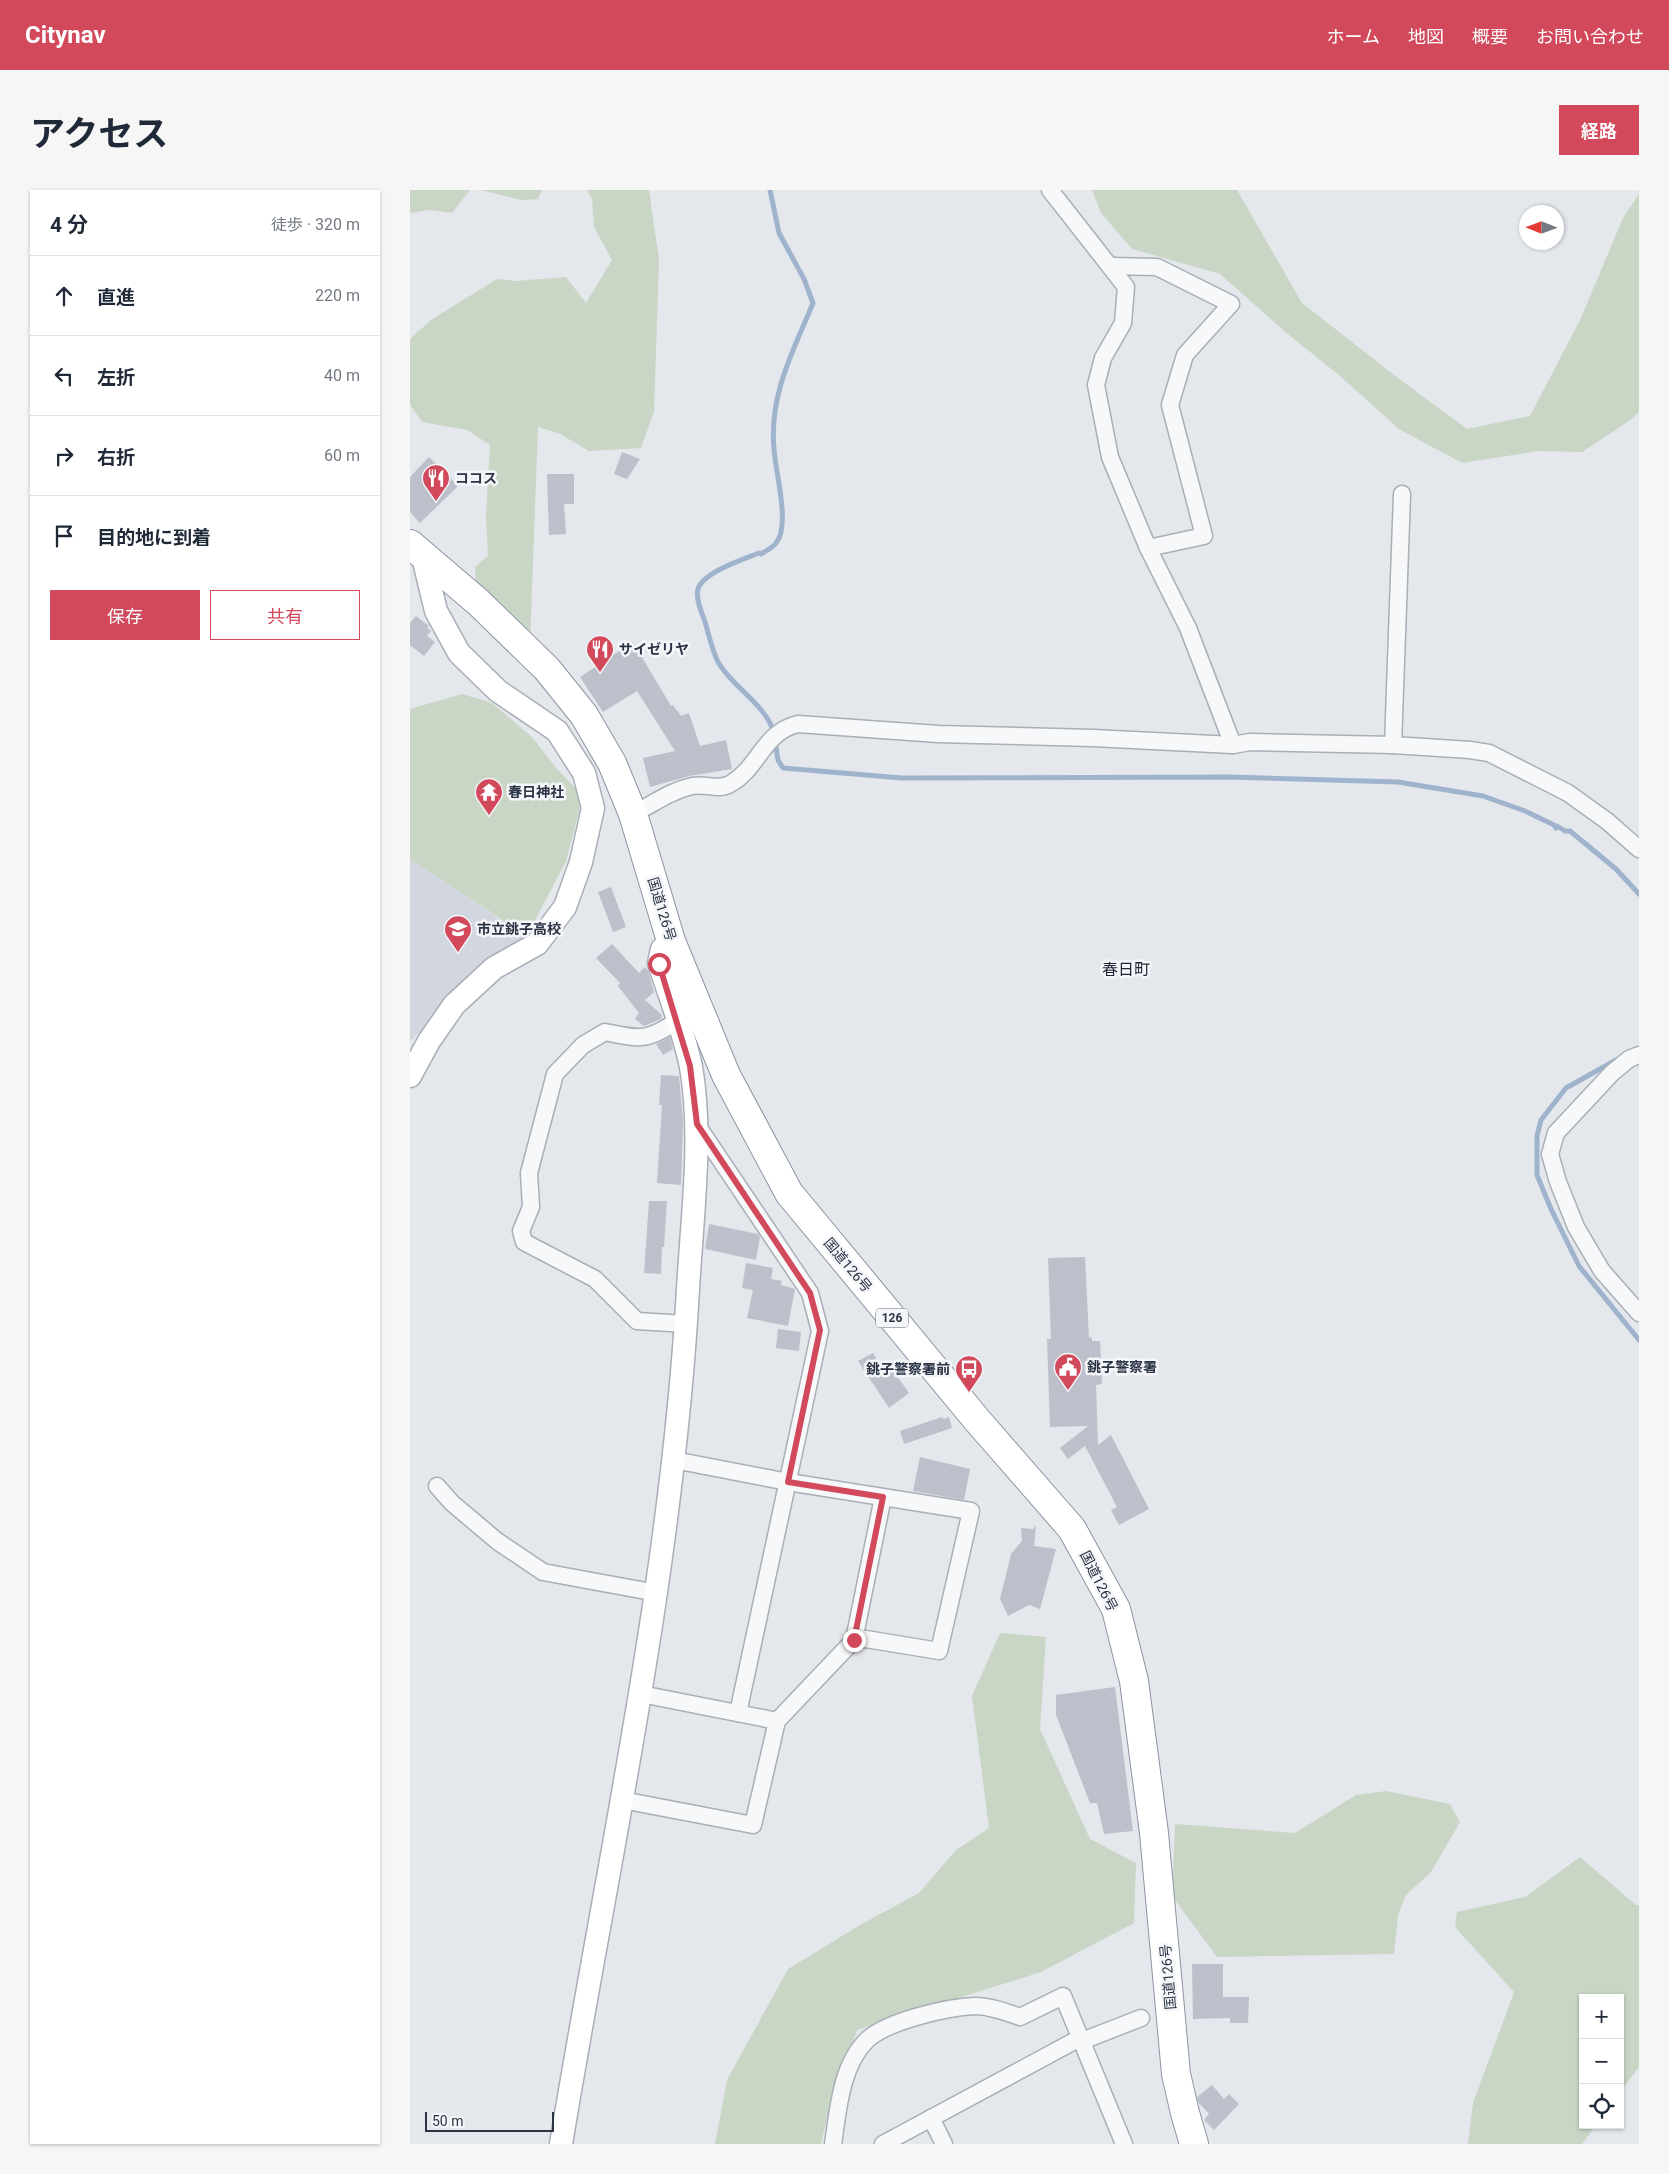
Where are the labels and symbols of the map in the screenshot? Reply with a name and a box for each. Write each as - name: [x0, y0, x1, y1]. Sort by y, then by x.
- north arrow: [1519, 205, 1564, 250]
- restaurant icon: ココス: [421, 463, 451, 502]
- place label: ココス: [455, 470, 497, 486]
- restaurant icon: サイゼリヤ: [585, 634, 615, 673]
- place label: サイゼリヤ: [619, 641, 689, 657]
- temple icon: 春日神社: [474, 777, 504, 816]
- place label: 春日神社: [508, 784, 564, 800]
- street label: 国道126号: [645, 875, 679, 943]
- school or university icon: 市立銚子高校: [443, 914, 473, 953]
- place label: 市立銚子高校: [477, 921, 561, 937]
- route start: [648, 953, 671, 976]
- district label: 春日町: [1102, 960, 1150, 979]
- street label: 国道126号: [821, 1235, 875, 1295]
- road number: 126: [876, 1308, 908, 1328]
- public building icon: 銚子警察署: [1053, 1352, 1083, 1391]
- bus stop icon: 銚子警察署前: [954, 1354, 984, 1393]
- place label: 銚子警察署: [1087, 1359, 1157, 1375]
- place label: 銚子警察署前: [866, 1361, 950, 1377]
- street label: 国道126号: [1077, 1548, 1121, 1614]
- route end: [843, 1629, 866, 1652]
- street label: 国道126号: [1157, 1944, 1179, 2010]
- scale bar: [425, 2109, 554, 2132]

